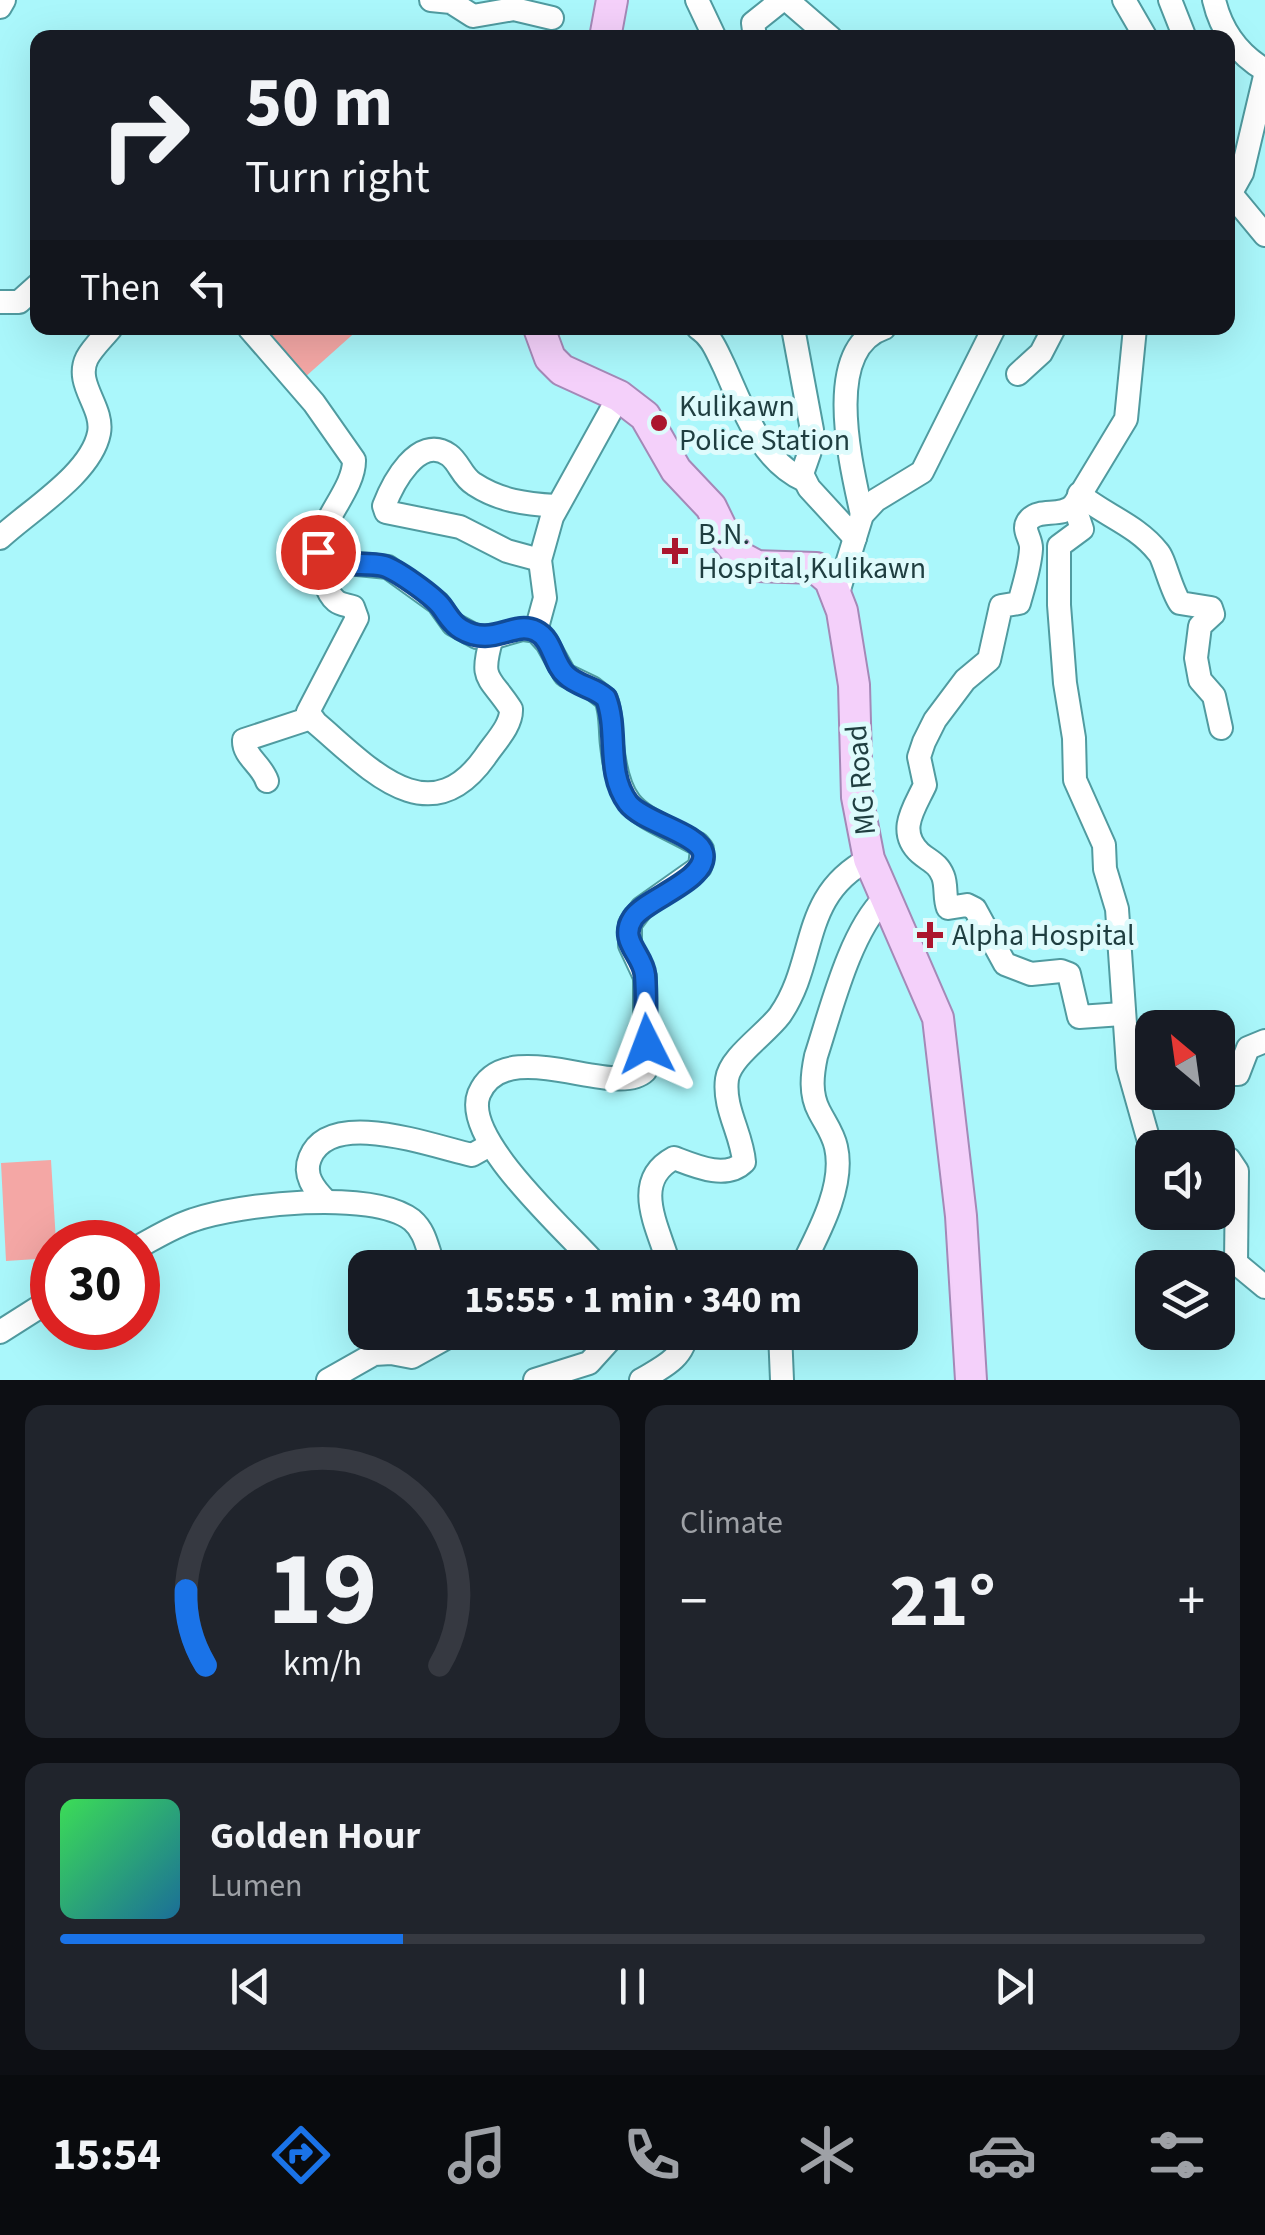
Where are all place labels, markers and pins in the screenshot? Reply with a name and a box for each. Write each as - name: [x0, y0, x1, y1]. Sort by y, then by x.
- place label: Kulikawn Police Station: [679, 385, 850, 462]
- marker: Kulikawn Police Station: [648, 412, 670, 434]
- pin: [276, 510, 361, 595]
- place label: B.N. Hospital,Kulikawn: [698, 513, 926, 590]
- marker: B.N. Hospital,Kulikawn: [662, 538, 688, 564]
- place label: Alpha Hospital: [952, 914, 1135, 957]
- marker: Alpha Hospital: [917, 922, 943, 948]

